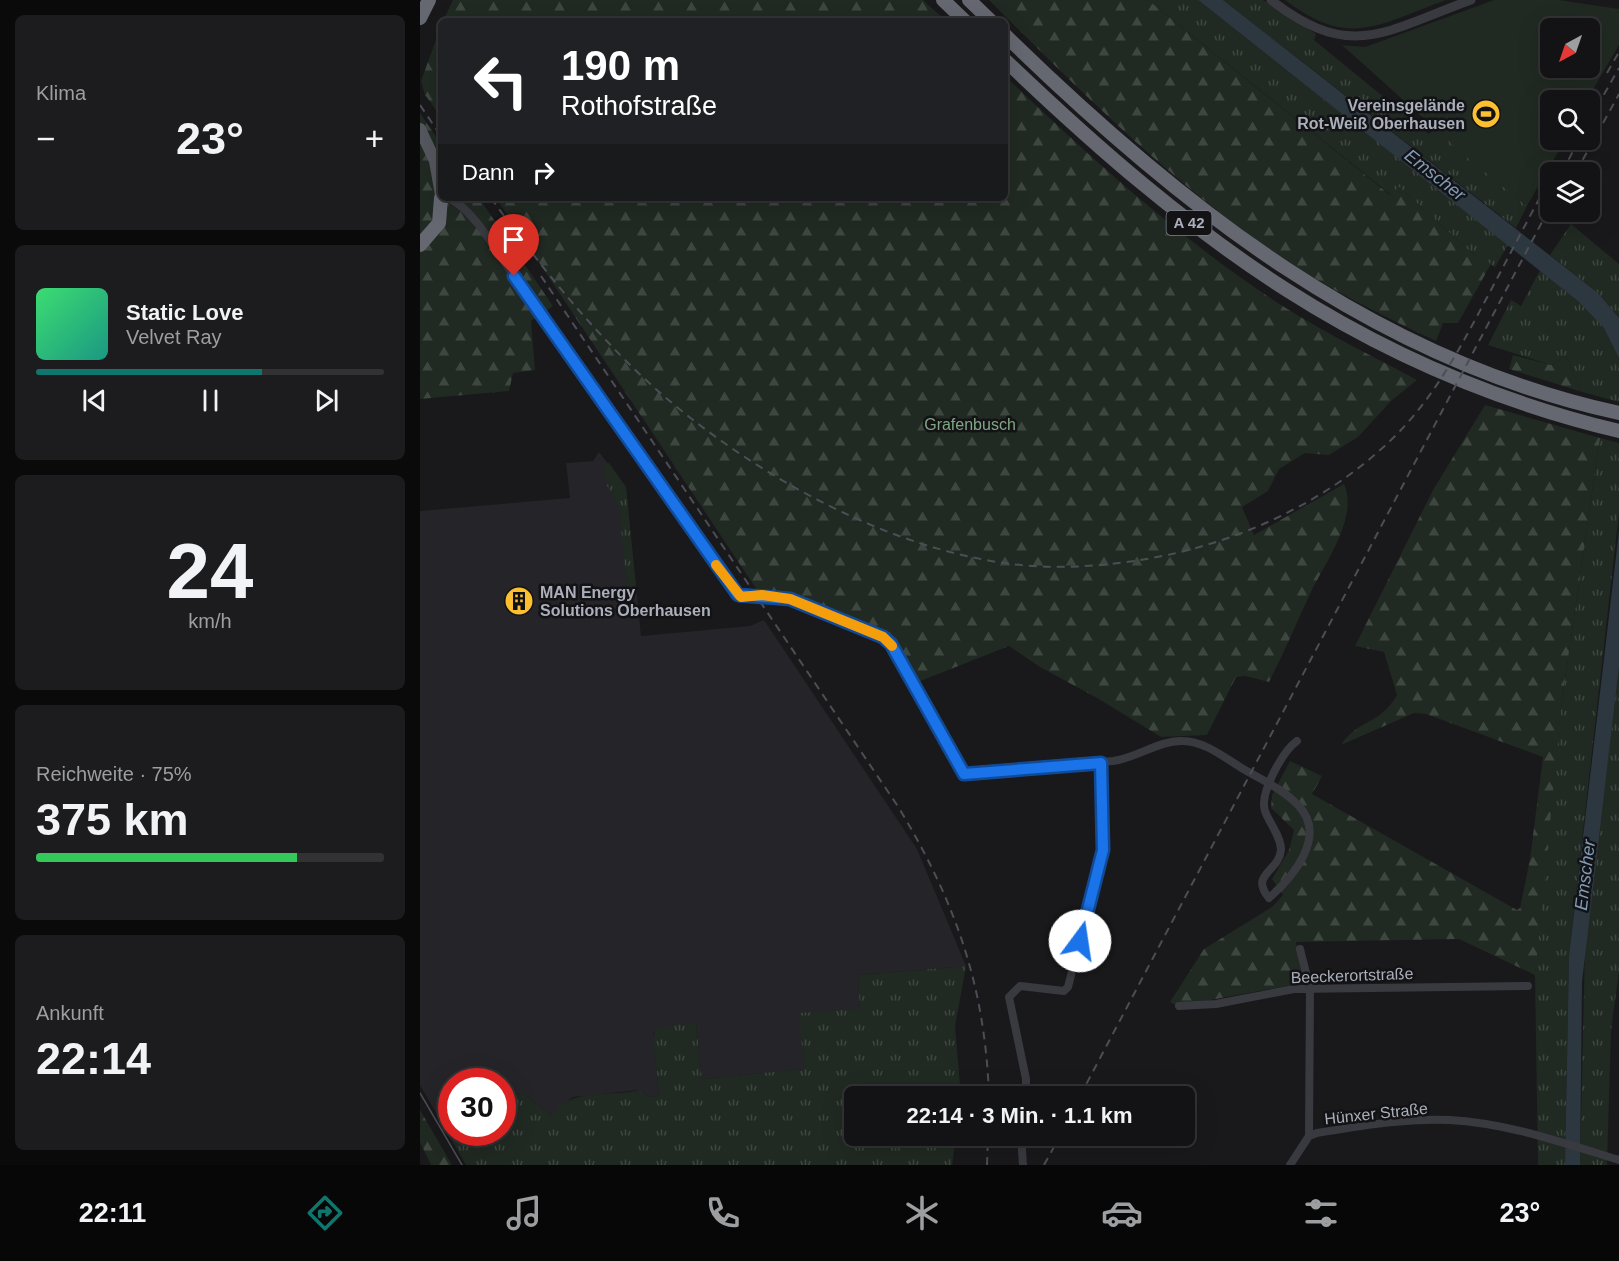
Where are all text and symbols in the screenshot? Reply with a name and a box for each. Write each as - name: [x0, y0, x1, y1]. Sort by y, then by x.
- north arrow: [1540, 18, 1600, 78]
- map controls: [1540, 18, 1600, 222]
- icon: left: [462, 42, 540, 120]
- text: 190 m: [561, 42, 680, 89]
- text: Klima: [36, 82, 86, 104]
- button: search: [1540, 90, 1600, 150]
- text: Rothofstraße: [561, 91, 717, 121]
- place label: Vereinsgelände Rot-Weiß Oberhausen: [1297, 97, 1465, 132]
- sports icon: Vereinsgelände Rot-Weiß Oberhausen: [1470, 98, 1502, 130]
- text: 23°: [176, 113, 244, 164]
- text: −: [36, 120, 55, 157]
- text: +: [365, 120, 384, 157]
- water label: Emscher: [1401, 145, 1470, 205]
- icon: right: [527, 156, 560, 189]
- text: Dann: [462, 160, 515, 185]
- button: layers: [1540, 162, 1600, 222]
- road number: A 42: [1166, 211, 1212, 235]
- pin: [488, 214, 539, 276]
- icon: arrive: [497, 223, 530, 256]
- text: Static Love: [126, 300, 243, 325]
- text: Velvet Ray: [126, 326, 222, 348]
- icon: previous: [78, 384, 111, 417]
- icon: pause: [194, 384, 227, 417]
- icon: next: [310, 384, 343, 417]
- park label: Grafenbusch: [924, 416, 1016, 433]
- text: 24: [167, 527, 253, 615]
- place label: MAN Energy Solutions Oberhausen: [540, 584, 711, 619]
- building icon: MAN Energy Solutions Oberhausen: [503, 585, 535, 617]
- text: km/h: [188, 610, 232, 632]
- text: Reichweite · 75%: [36, 763, 192, 785]
- text: 375 km: [36, 794, 189, 845]
- water label: Emscher: [1571, 838, 1599, 911]
- position arrow: [1048, 909, 1112, 973]
- street label: Beeckerortstraße: [1290, 965, 1414, 986]
- text: Ankunft: [36, 1002, 104, 1024]
- text: 22:14: [36, 1033, 151, 1084]
- speed limit sign: 30: [438, 1068, 516, 1146]
- street label: Hünxer Straße: [1323, 1100, 1429, 1127]
- text: 22:14 · 3 Min. · 1.1 km: [906, 1103, 1133, 1128]
- icon: directions: [304, 1192, 346, 1234]
- icon: music: [503, 1192, 545, 1234]
- icon: phone: [702, 1192, 744, 1234]
- icon: climate: [901, 1192, 943, 1234]
- icon: car: [1101, 1192, 1143, 1234]
- icon: filters: [1300, 1192, 1342, 1234]
- text: 22:11: [79, 1198, 146, 1228]
- text: 23°: [1499, 1198, 1540, 1228]

